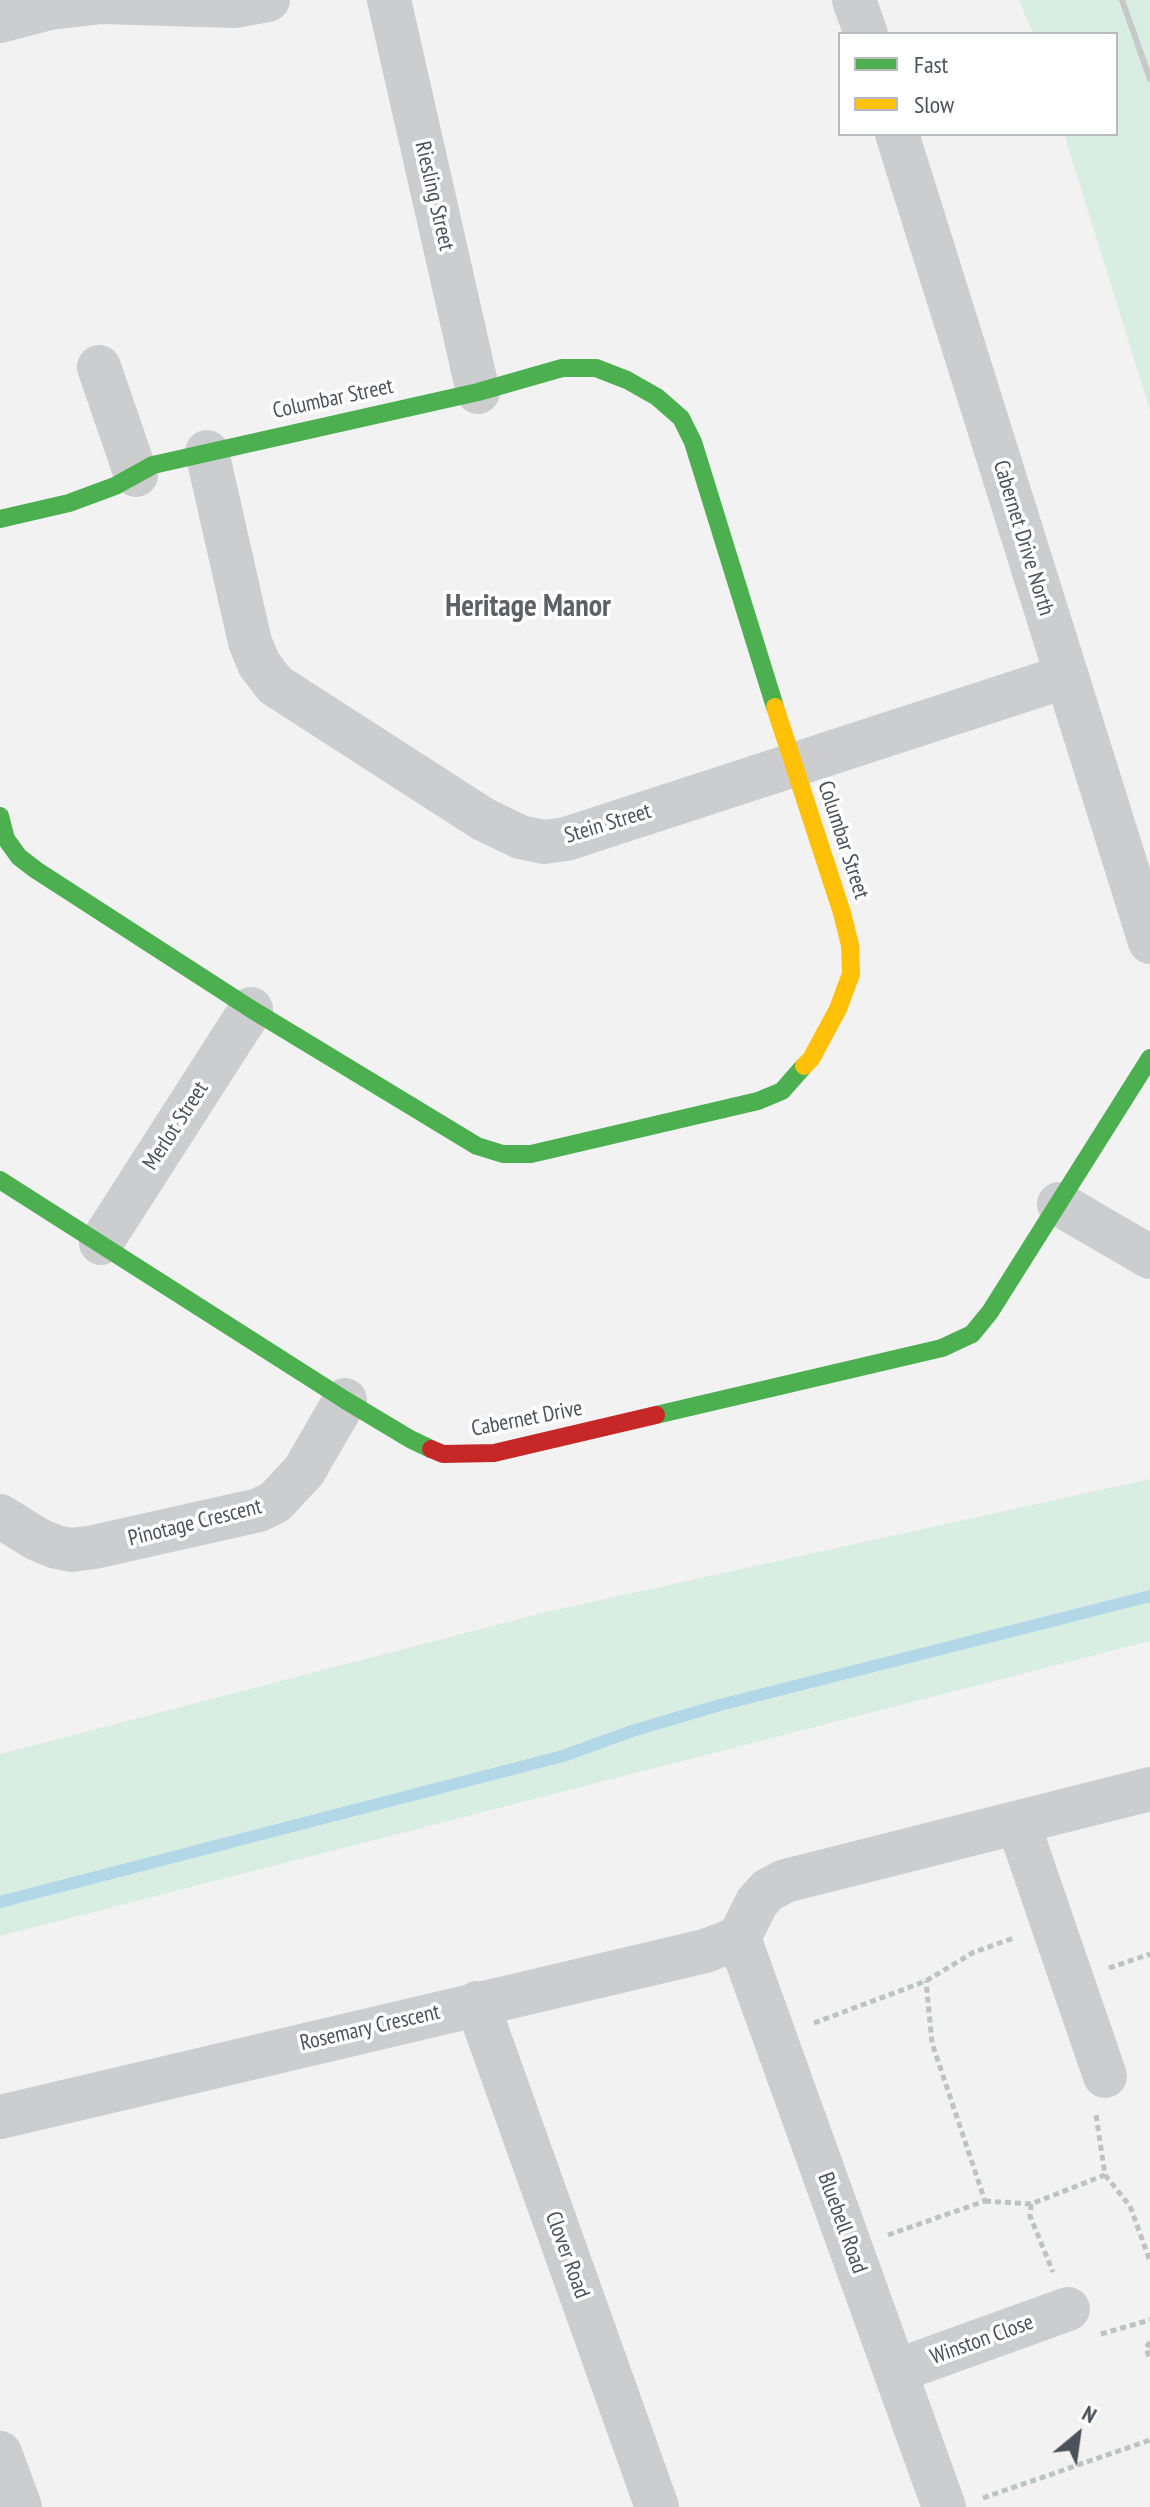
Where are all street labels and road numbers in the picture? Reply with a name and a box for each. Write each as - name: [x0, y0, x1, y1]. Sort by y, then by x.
- street label: Riesling Street: [409, 139, 459, 253]
- street label: Columbar Street: [270, 373, 396, 425]
- street label: Cabernet Drive North: [987, 457, 1059, 619]
- street label: Columbar Street: [812, 778, 874, 902]
- street label: Stein Street: [562, 798, 654, 850]
- street label: Merlot Street: [138, 1077, 214, 1175]
- street label: Cabernet Drive: [469, 1395, 585, 1443]
- street label: Pinotage Crescent: [126, 1494, 264, 1552]
- street label: Rosemary Crescent: [298, 1999, 442, 2057]
- street label: Bluebell Road: [812, 2169, 872, 2277]
- street label: Clover Road: [539, 2208, 595, 2302]
- street label: Winston Close: [927, 2309, 1037, 2371]

